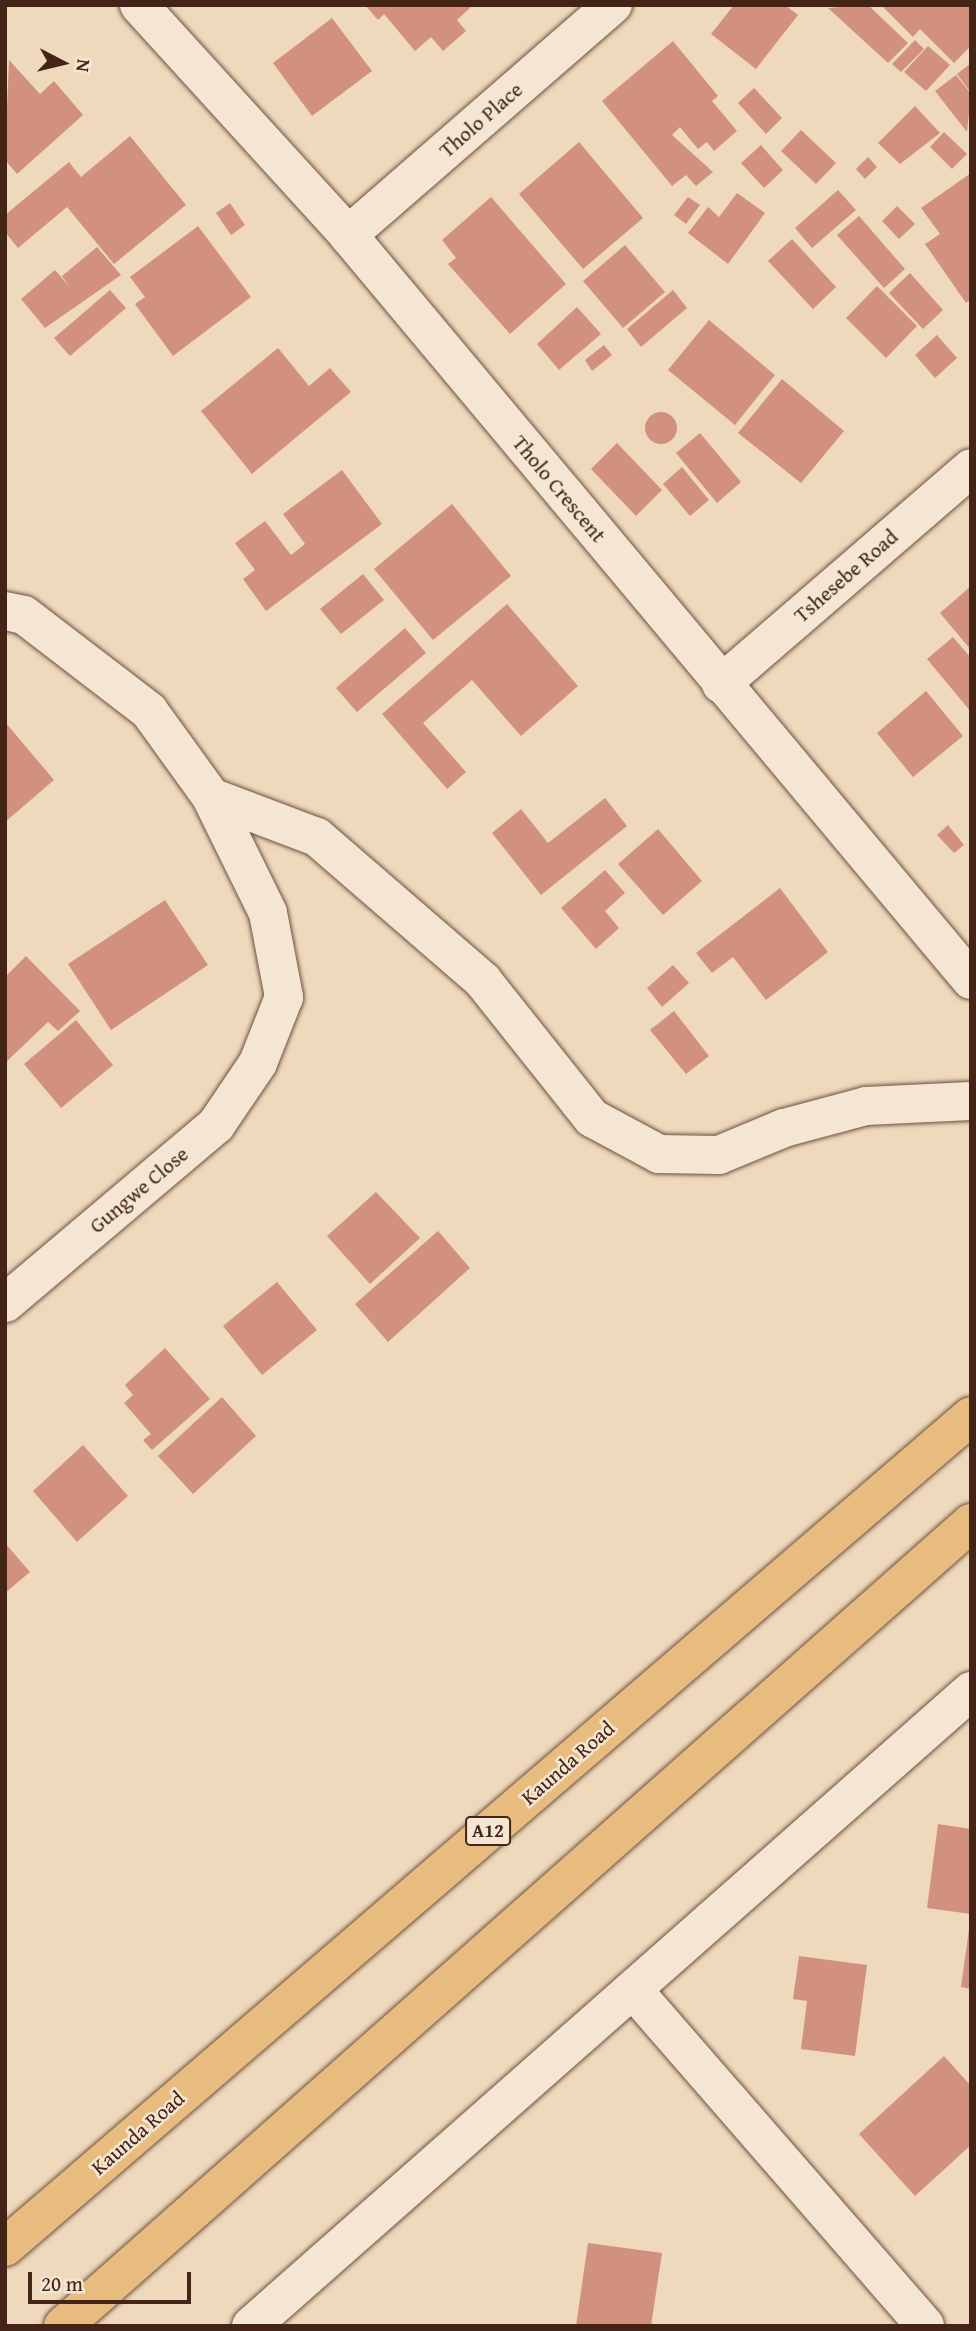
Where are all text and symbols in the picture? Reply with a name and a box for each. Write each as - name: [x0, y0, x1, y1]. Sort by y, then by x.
- north arrow: [28, 28, 98, 98]
- text: N: [69, 58, 99, 74]
- street label: Tholo Place: [434, 77, 528, 163]
- street label: Tholo Crescent: [507, 430, 611, 548]
- street label: Tshesebe Road: [789, 524, 903, 628]
- street label: Gungwe Close: [84, 1141, 194, 1239]
- street label: Kaunda Road: [516, 1716, 620, 1810]
- road number: A12: [463, 1815, 512, 1846]
- street label: Kaunda Road: [86, 2086, 190, 2180]
- scale bar: [32, 2258, 194, 2302]
- text: 20 m: [41, 2268, 83, 2299]

